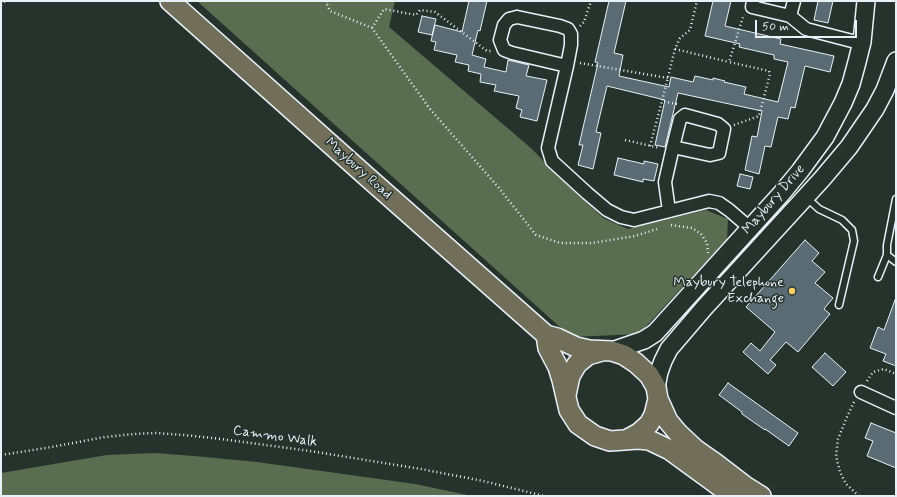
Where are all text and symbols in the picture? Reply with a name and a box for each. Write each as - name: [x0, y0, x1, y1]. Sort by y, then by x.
- scale bar: [757, 12, 859, 38]
- text: 50 m: [762, 19, 789, 35]
- street label: Maybury Road: [321, 135, 395, 203]
- street label: Maybury Drive: [739, 162, 809, 238]
- place label: Maybury Telephone Exchange: [673, 275, 784, 308]
- marker: Maybury Telephone Exchange: [787, 286, 797, 296]
- street label: Cammo Walk: [232, 423, 318, 451]

